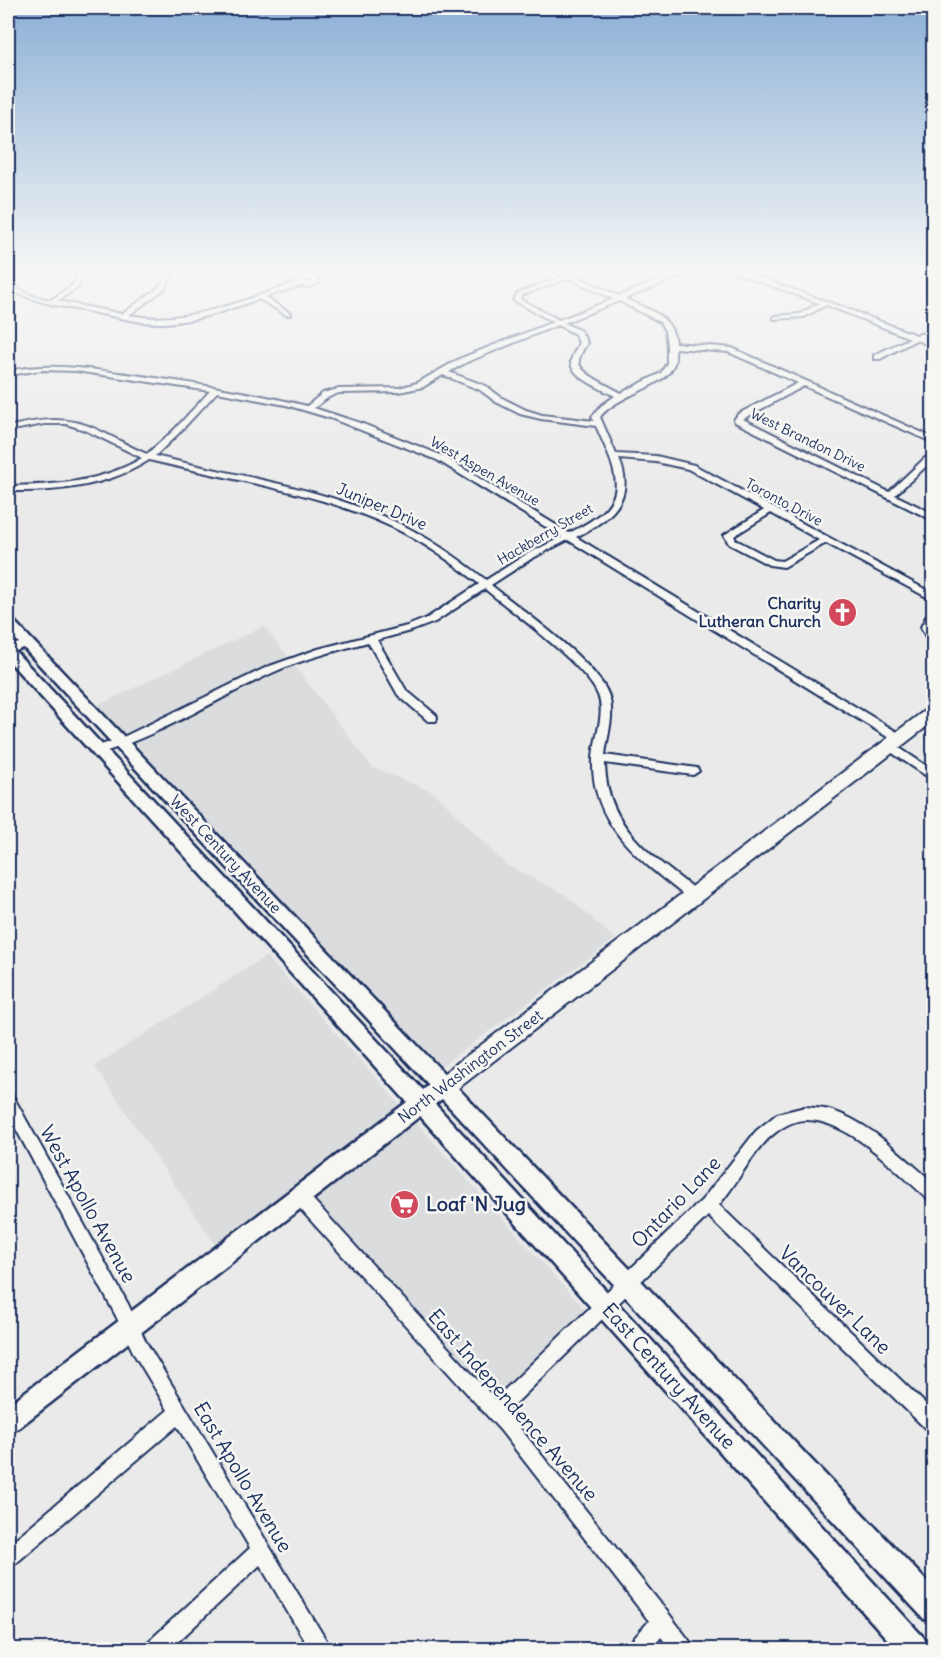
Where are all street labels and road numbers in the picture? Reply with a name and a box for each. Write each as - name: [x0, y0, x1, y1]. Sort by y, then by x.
- street label: West Brandon Drive: [748, 404, 868, 476]
- street label: West Aspen Avenue: [427, 432, 543, 510]
- street label: Toronto Drive: [742, 474, 826, 530]
- street label: Juniper Drive: [334, 478, 430, 534]
- street label: Hackberry Street: [494, 499, 596, 569]
- street label: West Century Avenue: [166, 791, 286, 917]
- street label: North Washington Street: [394, 1005, 547, 1127]
- street label: West Apollo Avenue: [35, 1121, 142, 1287]
- street label: Ontario Lane: [626, 1150, 726, 1253]
- street label: Vancouver Lane: [774, 1240, 896, 1359]
- street label: East Century Avenue: [597, 1297, 742, 1454]
- street label: East Independence Avenue: [423, 1304, 604, 1506]
- street label: East Apollo Avenue: [189, 1397, 298, 1556]

